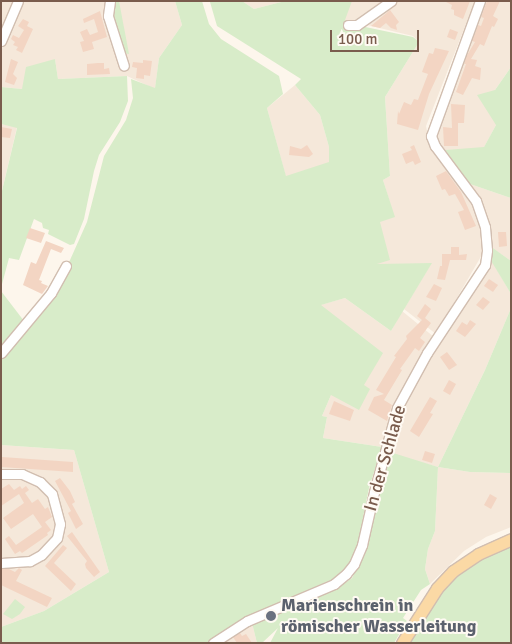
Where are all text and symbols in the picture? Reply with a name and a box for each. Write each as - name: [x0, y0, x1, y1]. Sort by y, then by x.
- scale bar: [332, 20, 421, 52]
- text: 100 m: [338, 30, 378, 48]
- street label: In der Schlade: [360, 402, 410, 514]
- place label: Marienschrein in römischer Wasserleitung: [281, 595, 476, 638]
- marker: Marienschrein in römischer Wasserleitung: [265, 610, 277, 622]

